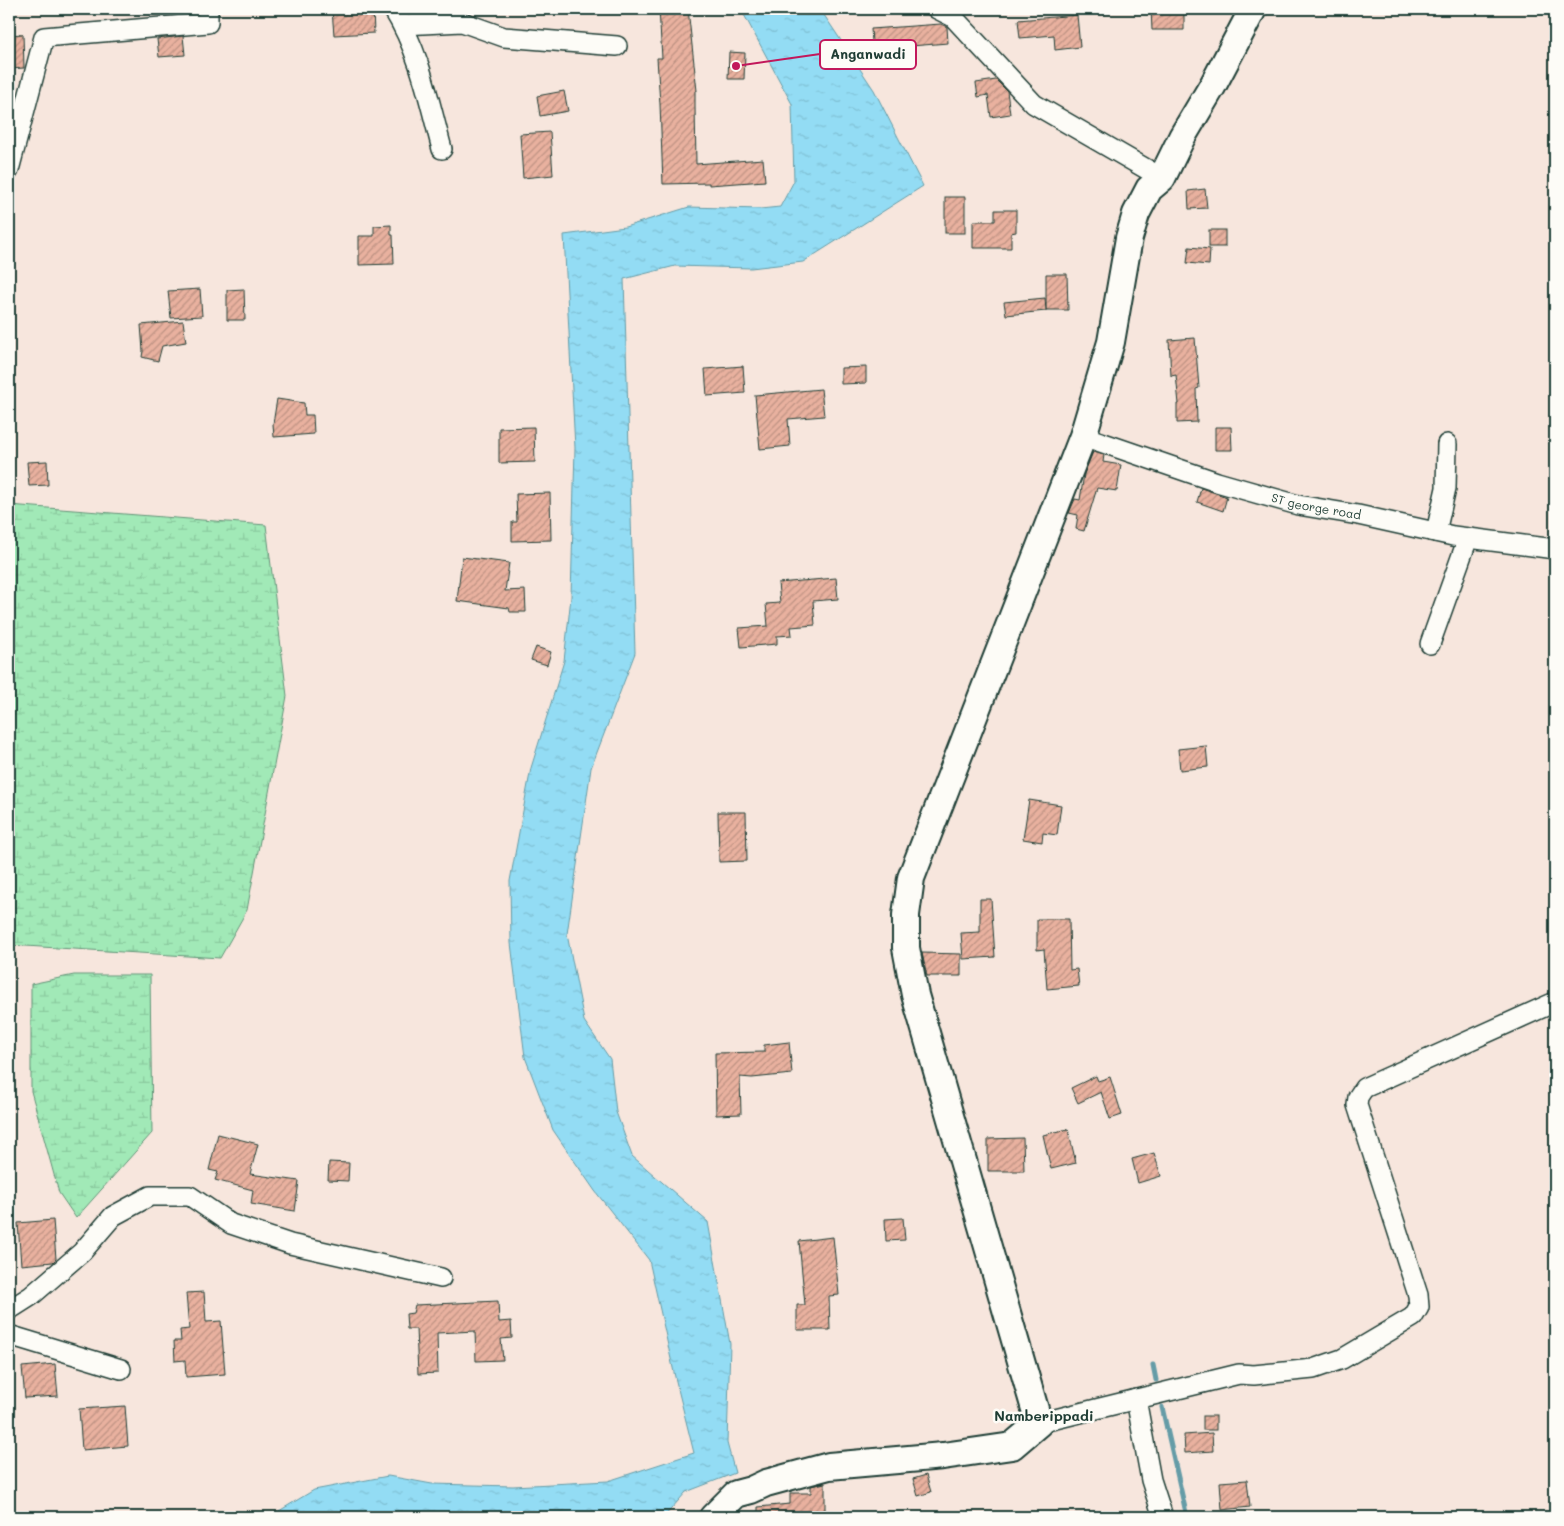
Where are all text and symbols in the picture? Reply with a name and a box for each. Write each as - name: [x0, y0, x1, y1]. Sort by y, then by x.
- callout: Anganwadi: [820, 40, 916, 69]
- text: Anganwadi: [830, 44, 906, 63]
- street label: ST george road: [1270, 489, 1363, 522]
- district label: Namberippadi: [994, 1406, 1094, 1425]

